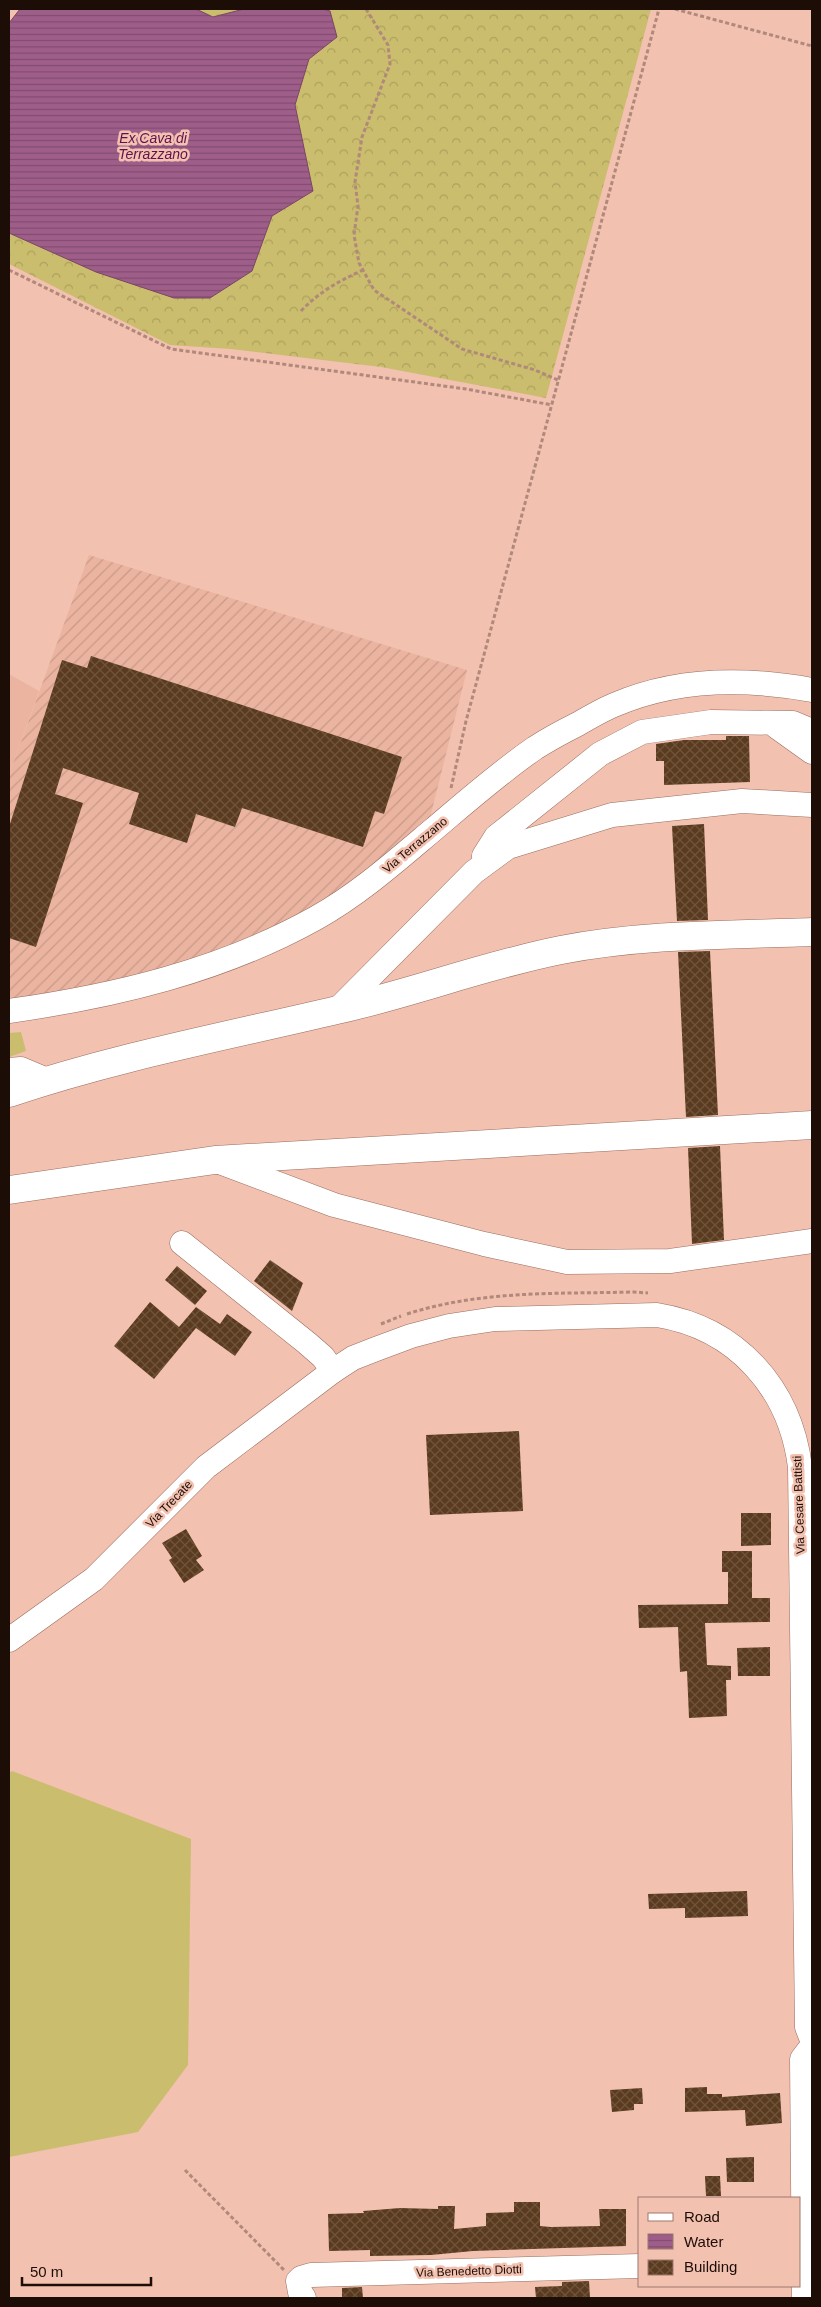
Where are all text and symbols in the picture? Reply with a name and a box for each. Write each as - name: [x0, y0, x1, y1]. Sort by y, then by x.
- water label: Ex Cava di Terrazzano: [118, 130, 188, 162]
- street label: Via Terrazzano: [380, 814, 450, 876]
- street label: Via Cesare Battisti: [790, 1456, 808, 1554]
- street label: Via Trecate: [143, 1477, 195, 1531]
- legend: [638, 2197, 801, 2287]
- text: Road: [684, 2208, 720, 2225]
- text: Water: [684, 2233, 723, 2250]
- scale bar: [22, 2254, 151, 2286]
- text: Building: [684, 2258, 737, 2275]
- street label: Via Benedetto Diotti: [416, 2262, 522, 2280]
- text: 50 m: [30, 2263, 63, 2280]

